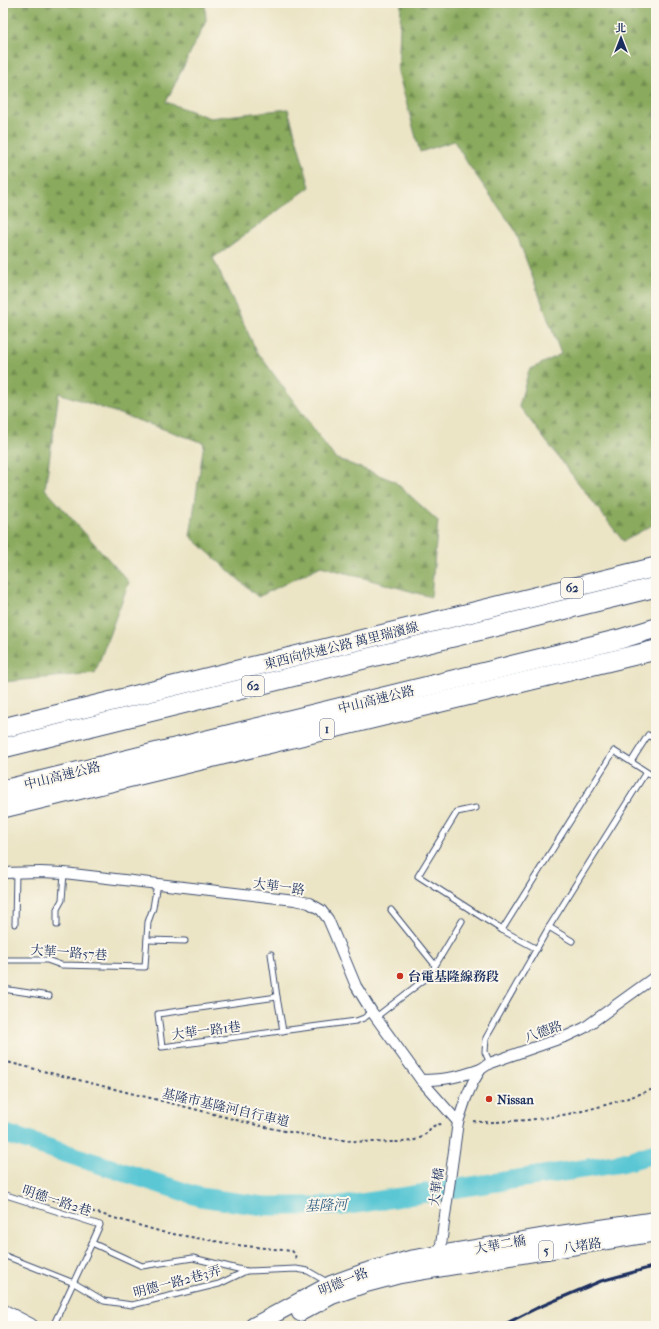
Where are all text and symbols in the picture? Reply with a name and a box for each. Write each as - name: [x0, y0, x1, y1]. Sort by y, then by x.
- north arrow: [601, 18, 641, 58]
- text: 北: [616, 22, 627, 35]
- road number: 62: [561, 578, 583, 598]
- street label: 東西向快速公路 萬里瑞濱線: [262, 619, 420, 672]
- road number: 62: [242, 676, 264, 696]
- street label: 中山高速公路: [336, 683, 416, 716]
- road number: 1: [320, 719, 334, 739]
- street label: 中山高速公路: [22, 759, 102, 792]
- street label: 大華一路: [252, 875, 306, 898]
- street label: 大華一路57巷: [30, 942, 108, 963]
- place label: 台電基隆線務段: [408, 969, 499, 984]
- marker: 台電基隆線務段: [395, 971, 405, 981]
- street label: 八德路: [522, 1018, 564, 1045]
- street label: 大華一路1巷: [171, 1019, 242, 1042]
- street label: 基隆市基隆河自行車道: [161, 1086, 291, 1129]
- place label: Nissan: [497, 1092, 534, 1107]
- marker: Nissan: [484, 1094, 494, 1104]
- street label: 大華橋: [426, 1167, 447, 1207]
- street label: 明德一路2巷: [20, 1182, 93, 1219]
- water label: 基隆河: [305, 1196, 350, 1215]
- street label: 大華二橋: [473, 1233, 527, 1256]
- street label: 八堵路: [562, 1235, 603, 1256]
- road number: 5: [539, 1241, 553, 1261]
- street label: 明德一路2巷3弄: [132, 1263, 223, 1300]
- street label: 明德一路: [316, 1265, 370, 1298]

